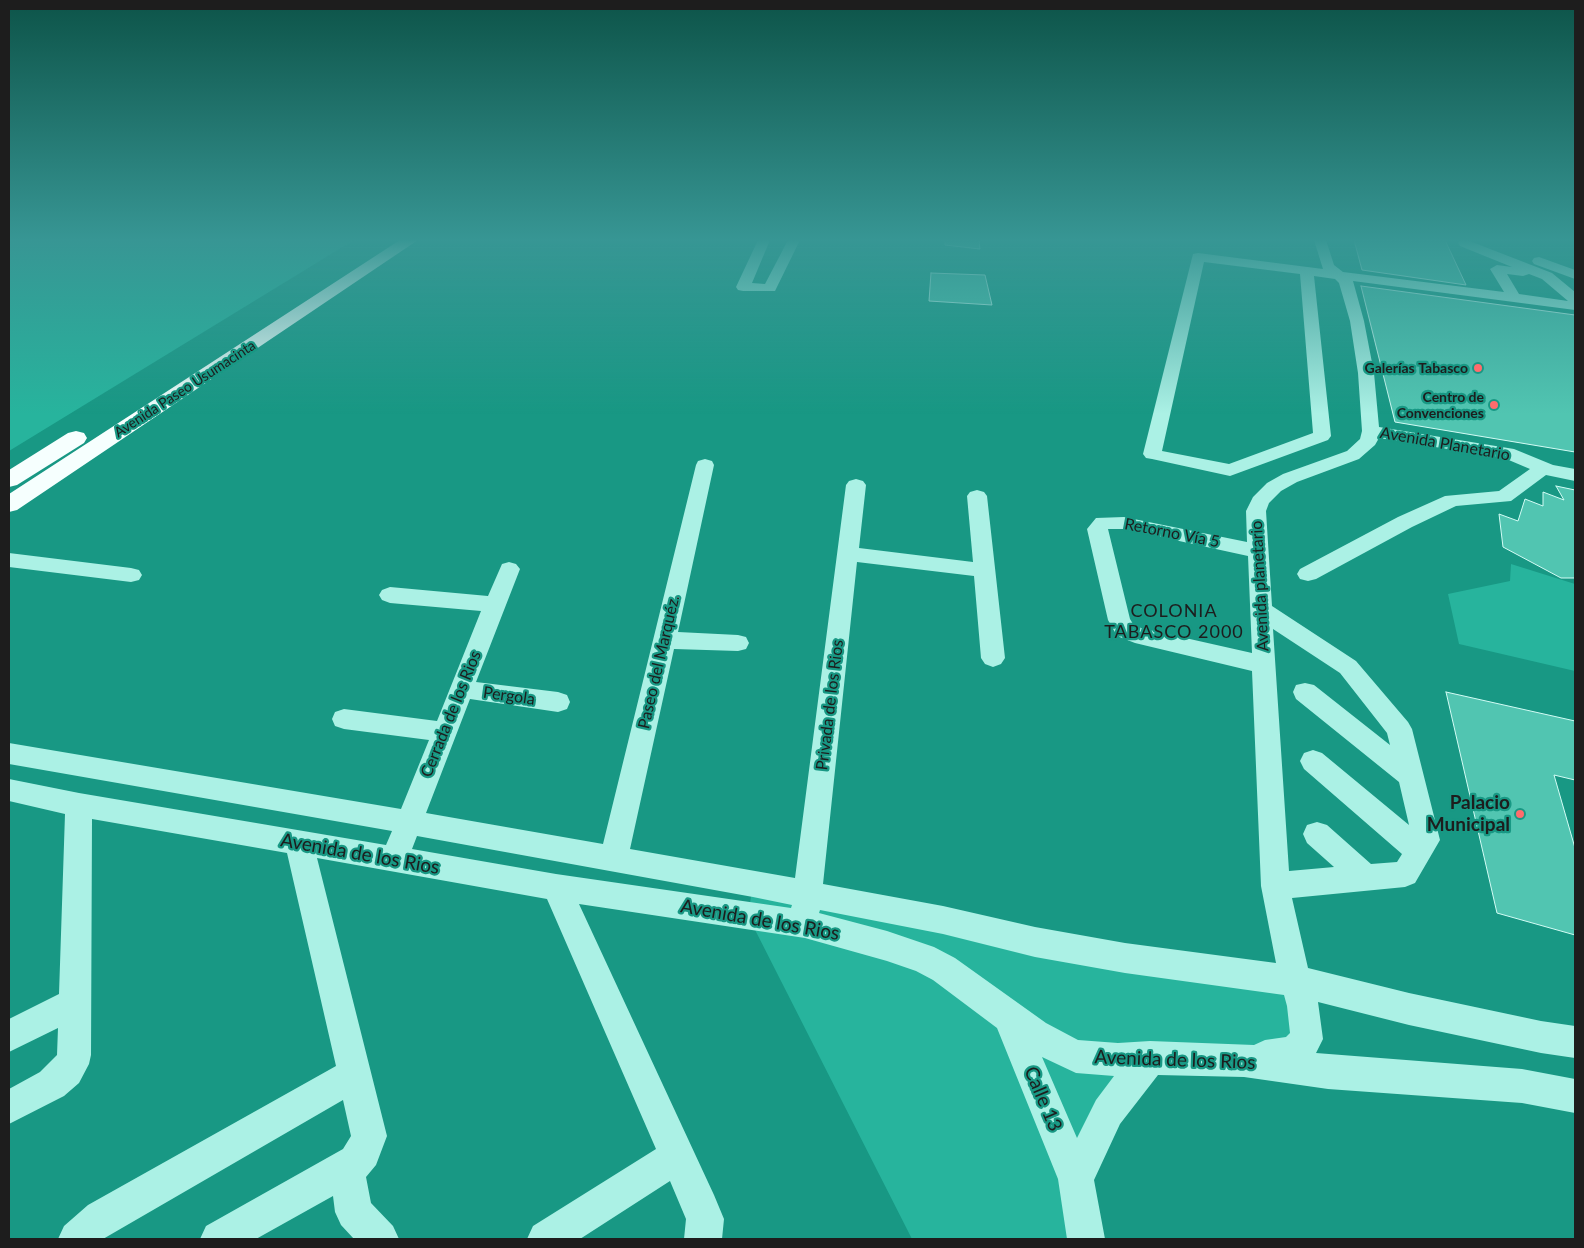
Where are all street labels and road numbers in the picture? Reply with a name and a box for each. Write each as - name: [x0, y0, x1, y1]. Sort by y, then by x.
- street label: Avenida Paseo Usumacinta: [111, 337, 259, 441]
- street label: Avenida Planetario: [1379, 423, 1511, 465]
- street label: Retorno Vía 5: [1123, 514, 1221, 552]
- street label: Avenida planetario: [1247, 520, 1273, 652]
- street label: Paseo del Marquéz.: [634, 593, 684, 731]
- street label: Privada de los Rios: [812, 639, 848, 771]
- street label: Cerrada de los Rios: [417, 648, 485, 780]
- street label: Pergola: [482, 683, 536, 709]
- street label: Avenida de los Rios: [279, 829, 441, 879]
- street label: Avenida de los Rios: [679, 895, 841, 945]
- street label: Avenida de los Rios: [1094, 1046, 1256, 1074]
- street label: Calle 13: [1019, 1063, 1067, 1135]

